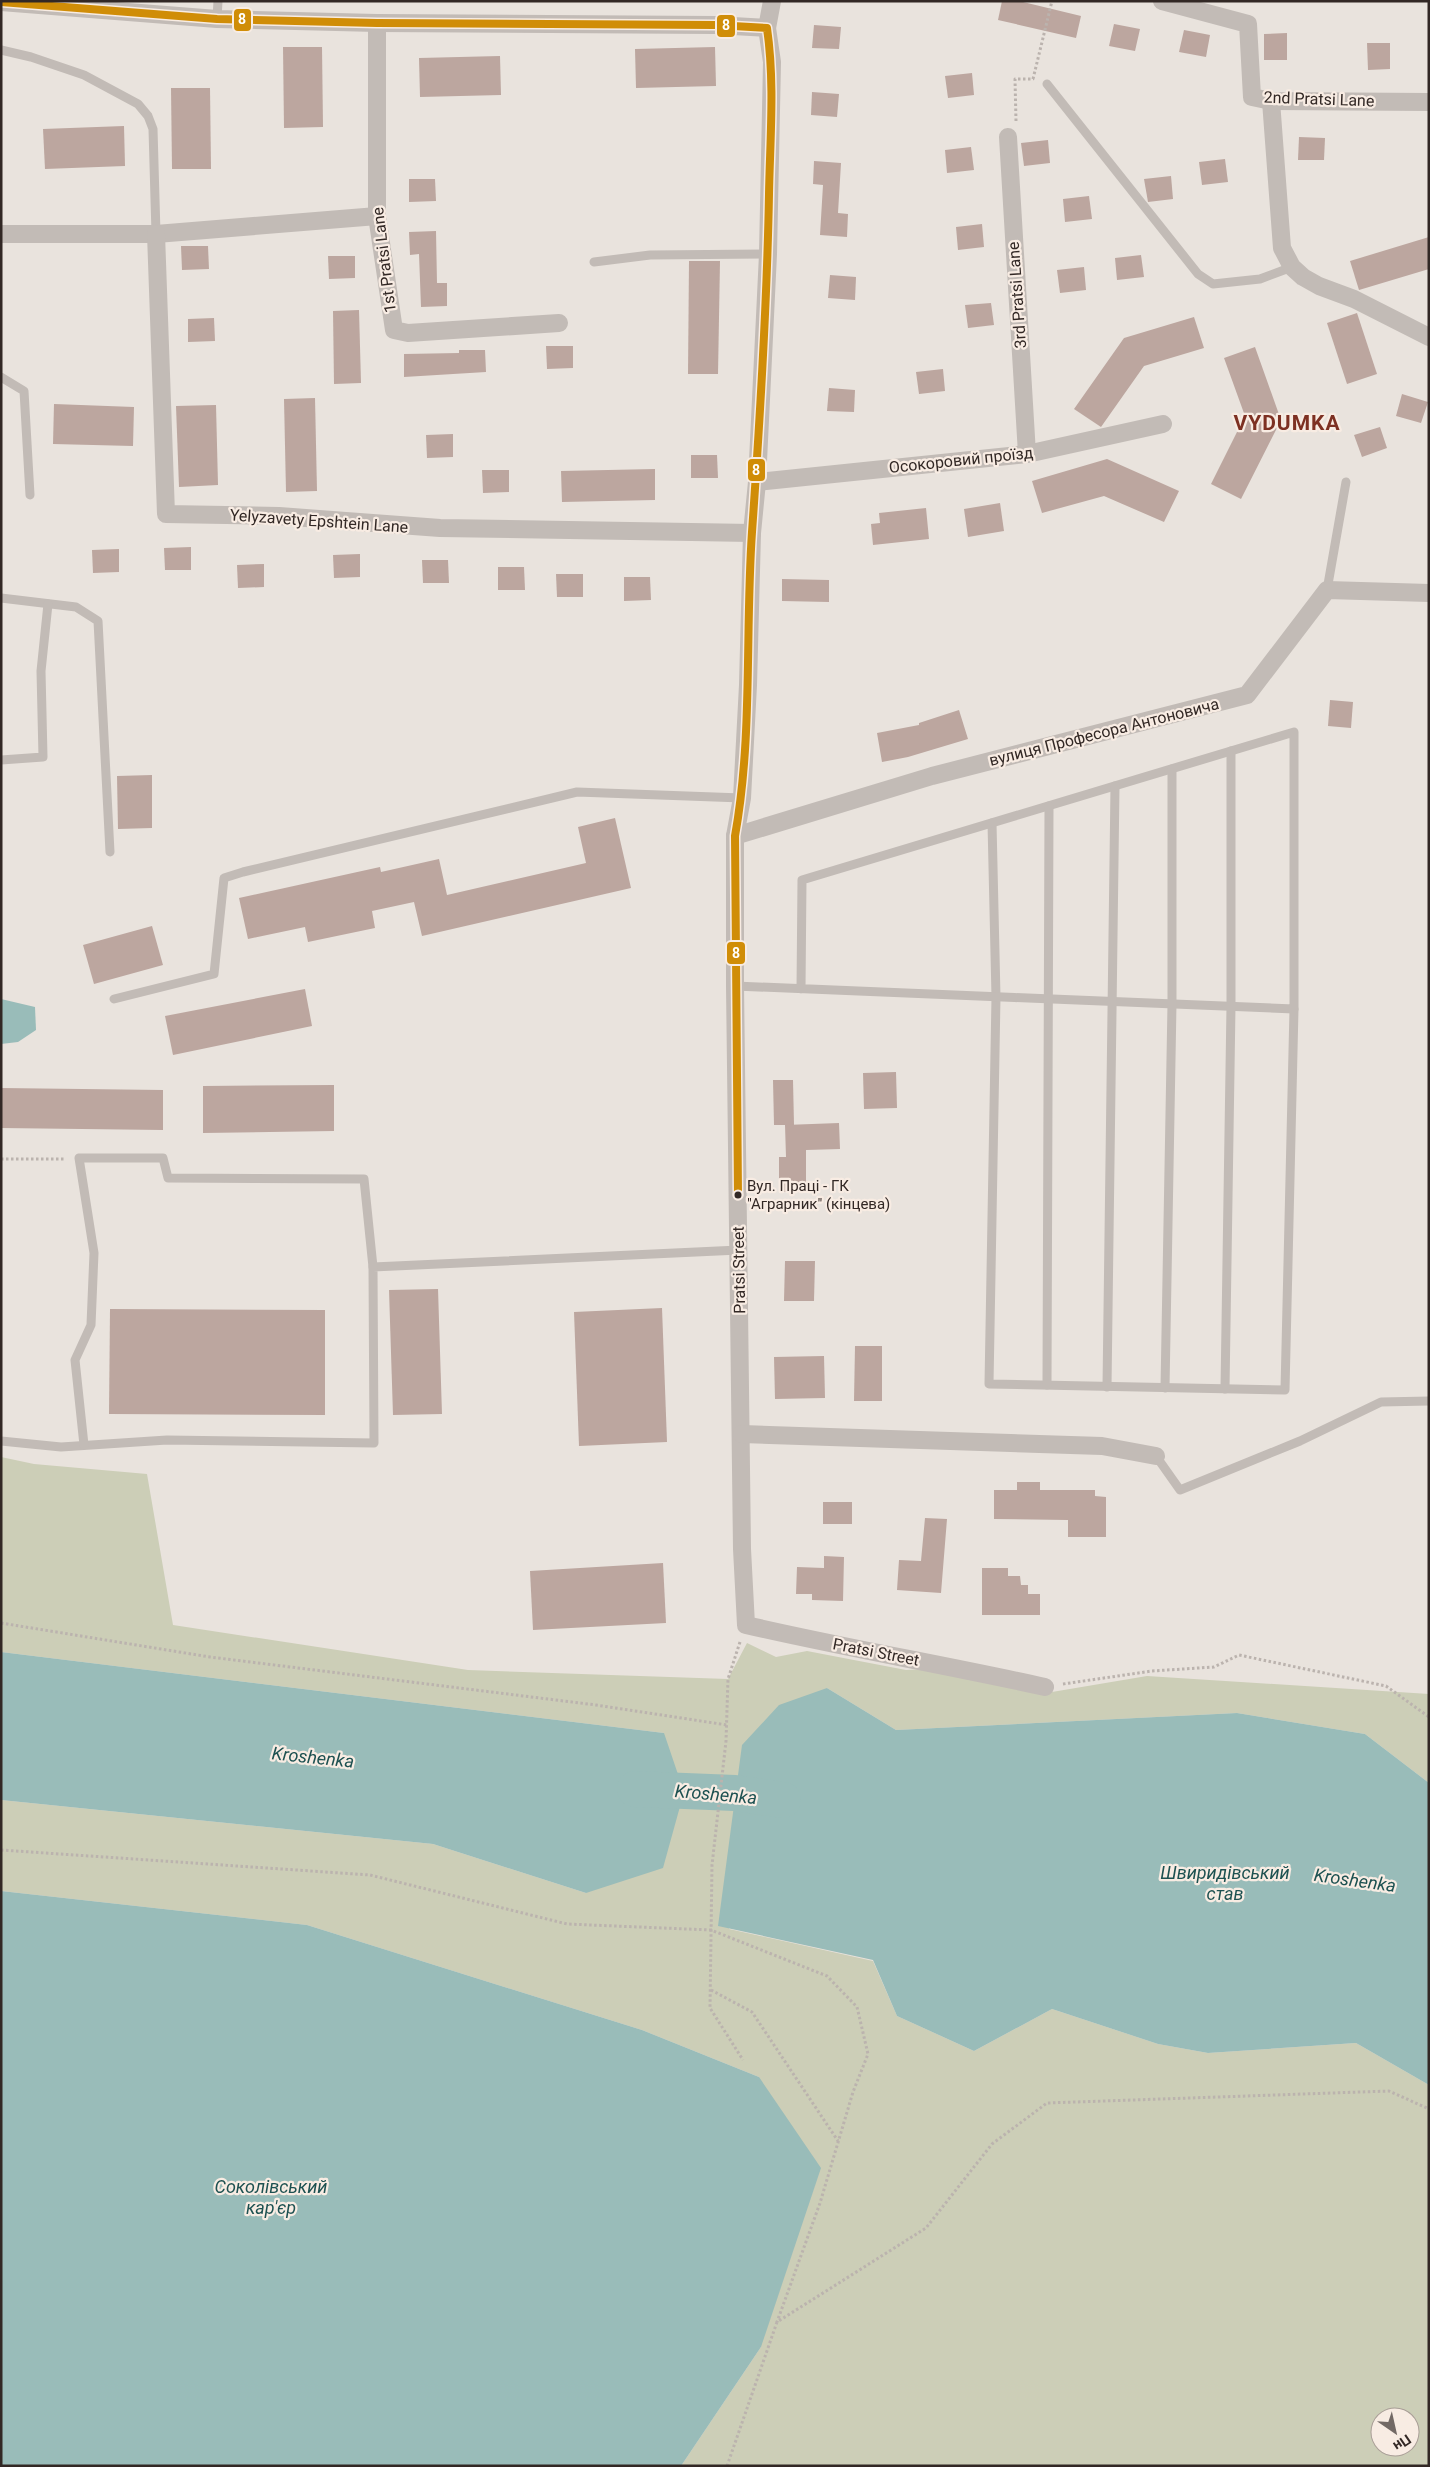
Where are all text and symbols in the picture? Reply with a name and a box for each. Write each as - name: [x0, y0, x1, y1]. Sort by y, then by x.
- line badge: 8: [233, 8, 252, 32]
- text: 8: [238, 11, 246, 27]
- line badge: 8: [716, 14, 736, 38]
- text: 8: [722, 17, 730, 33]
- street label: 2nd Pratsi Lane: [1263, 88, 1375, 110]
- street label: 1st Pratsi Lane: [368, 206, 400, 314]
- street label: 3rd Pratsi Lane: [1004, 241, 1030, 349]
- district label: VYDUMKA: [1233, 411, 1341, 435]
- street label: Осокоровий проїзд: [888, 443, 1034, 477]
- line badge: 8: [747, 458, 766, 482]
- text: 8: [752, 462, 760, 478]
- street label: Yelyzavety Epshtein Lane: [229, 505, 409, 537]
- street label: вулиця Професора Антоновича: [987, 694, 1221, 770]
- line badge: 8: [726, 941, 746, 965]
- text: 8: [732, 945, 740, 961]
- place label: Вул. Праці - ГК "Аграрник" (кінцева): [747, 1177, 890, 1213]
- marker: Вул. Праці - ГК "Аграрник" (кінцева): [733, 1190, 743, 1200]
- street label: Pratsi Street: [729, 1226, 749, 1314]
- street label: Pratsi Street: [831, 1634, 921, 1670]
- water label: Kroshenka: [271, 1742, 355, 1772]
- water label: Kroshenka: [674, 1780, 758, 1808]
- water label: Швиридівський став: [1160, 1862, 1290, 1904]
- water label: Kroshenka: [1313, 1864, 1397, 1896]
- water label: Соколівський кар'єр: [215, 2176, 327, 2218]
- north arrow: [1370, 2407, 1420, 2457]
- text: Пн: [1390, 2431, 1414, 2454]

